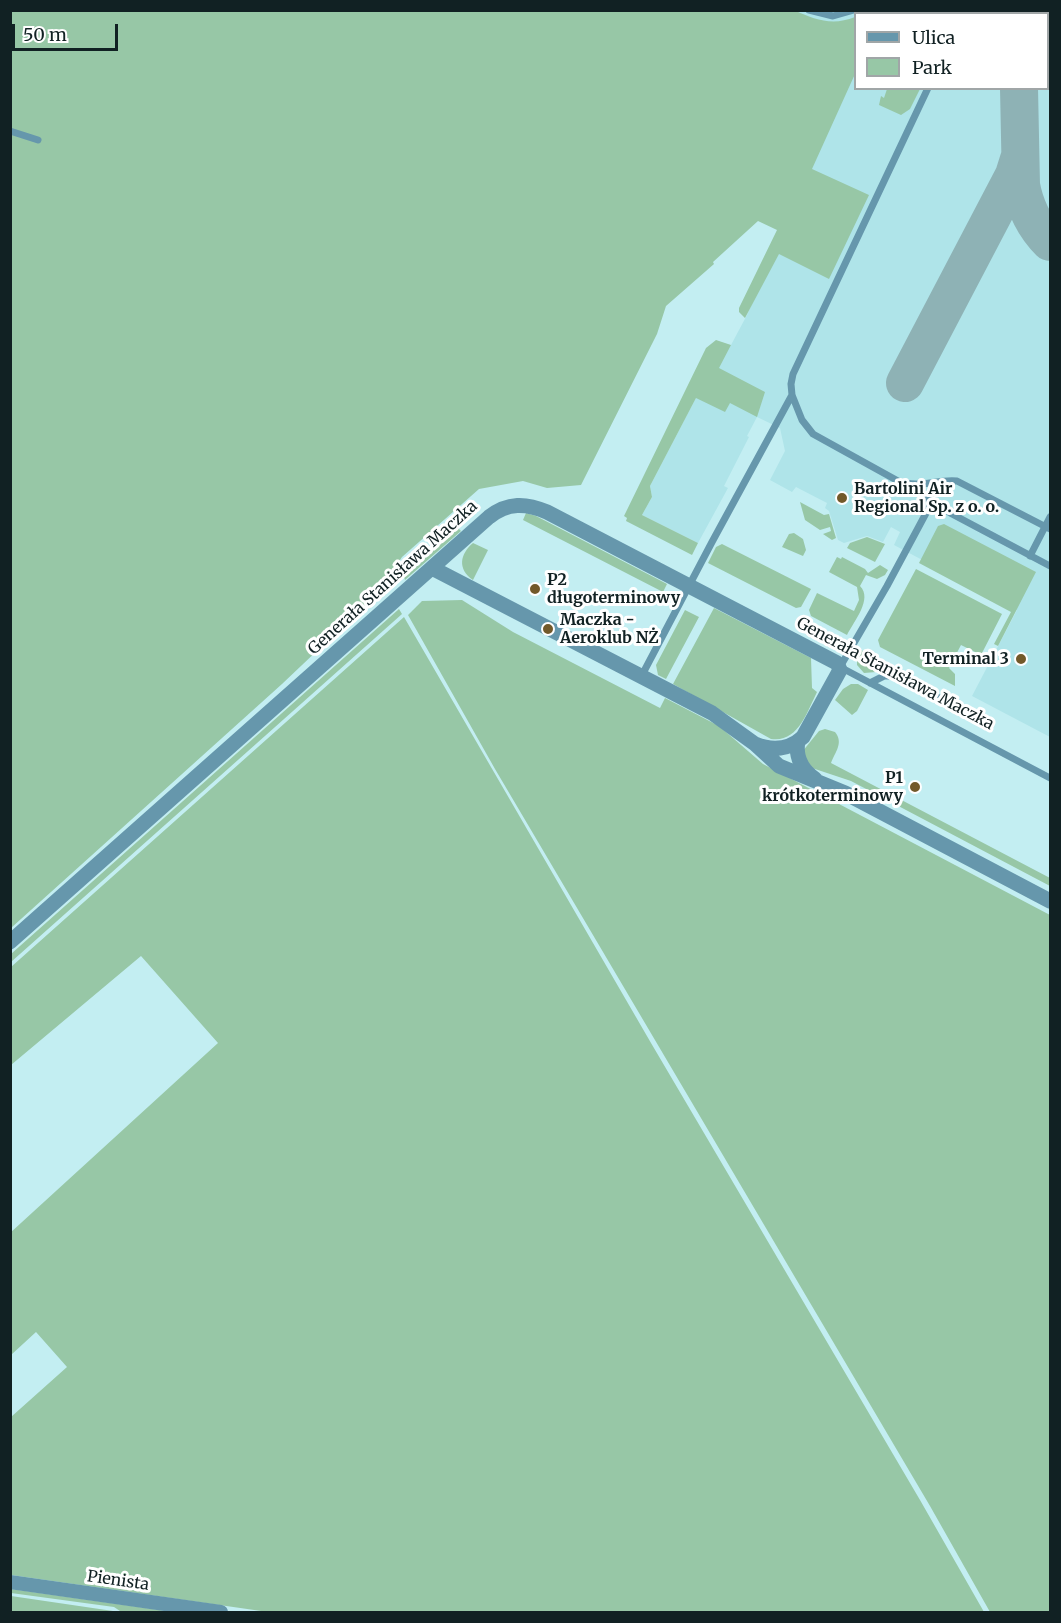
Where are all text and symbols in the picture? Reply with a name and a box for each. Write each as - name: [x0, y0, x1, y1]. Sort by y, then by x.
- scale bar: [15, 12, 122, 50]
- legend: [854, 12, 1049, 90]
- text: 50 m: [23, 23, 67, 46]
- text: Ulica: [912, 26, 955, 49]
- text: Park: [912, 56, 952, 79]
- place label: Bartolini Air Regional Sp. z o. o.: [854, 479, 999, 517]
- marker: Bartolini Air Regional Sp. z o. o.: [835, 491, 849, 505]
- street label: Generała Stanisława Maczka: [305, 497, 481, 659]
- place label: P2 długoterminowy: [547, 570, 680, 608]
- marker: P2 długoterminowy: [528, 582, 542, 596]
- place label: Maczka - Aeroklub NŻ: [560, 610, 659, 648]
- street label: Generała Stanisława Maczka: [793, 614, 997, 734]
- marker: Maczka - Aeroklub NŻ: [541, 622, 555, 636]
- place label: Terminal 3: [922, 649, 1009, 669]
- marker: Terminal 3: [1014, 652, 1028, 666]
- place label: P1 krótkoterminowy: [762, 768, 903, 806]
- marker: P1 krótkoterminowy: [908, 780, 922, 794]
- street label: Pienista: [86, 1567, 150, 1595]

